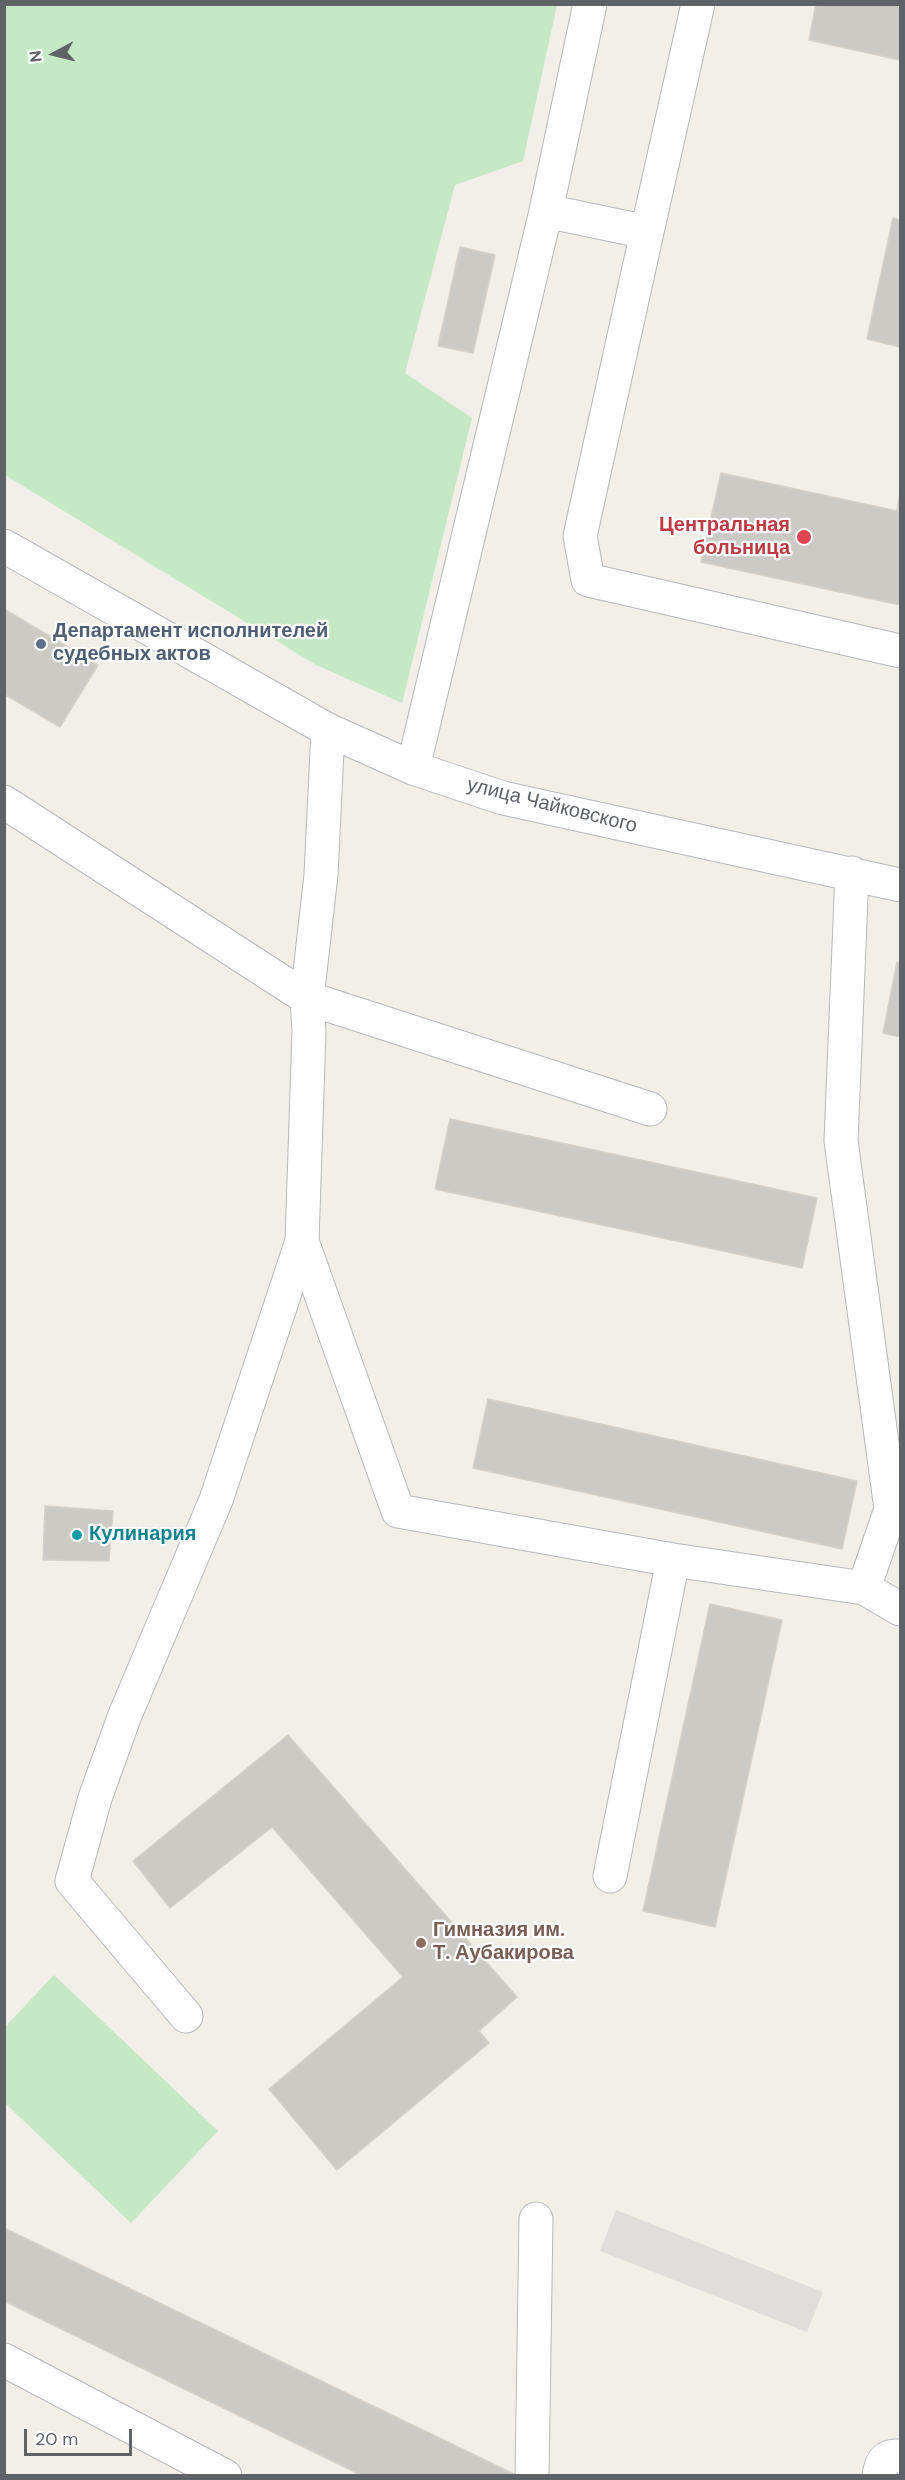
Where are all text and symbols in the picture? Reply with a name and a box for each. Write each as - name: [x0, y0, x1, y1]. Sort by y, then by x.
- north arrow: [24, 24, 84, 84]
- text: N: [25, 49, 47, 63]
- place label: Центральная больница: [659, 514, 790, 561]
- marker: Центральная больница: [795, 528, 813, 546]
- place label: Департамент исполнителей судебных актов: [53, 620, 328, 667]
- marker: Департамент исполнителей судебных актов: [34, 637, 48, 651]
- street label: улица Чайковского: [464, 773, 640, 839]
- place label: Кулинария: [89, 1523, 196, 1547]
- marker: Кулинария: [70, 1528, 84, 1542]
- place label: Гимназия им. Т. Аубакирова: [433, 1919, 574, 1966]
- marker: Гимназия им. Т. Аубакирова: [414, 1936, 428, 1950]
- scale bar: [27, 2417, 135, 2455]
- text: 20 m: [35, 2427, 78, 2451]

